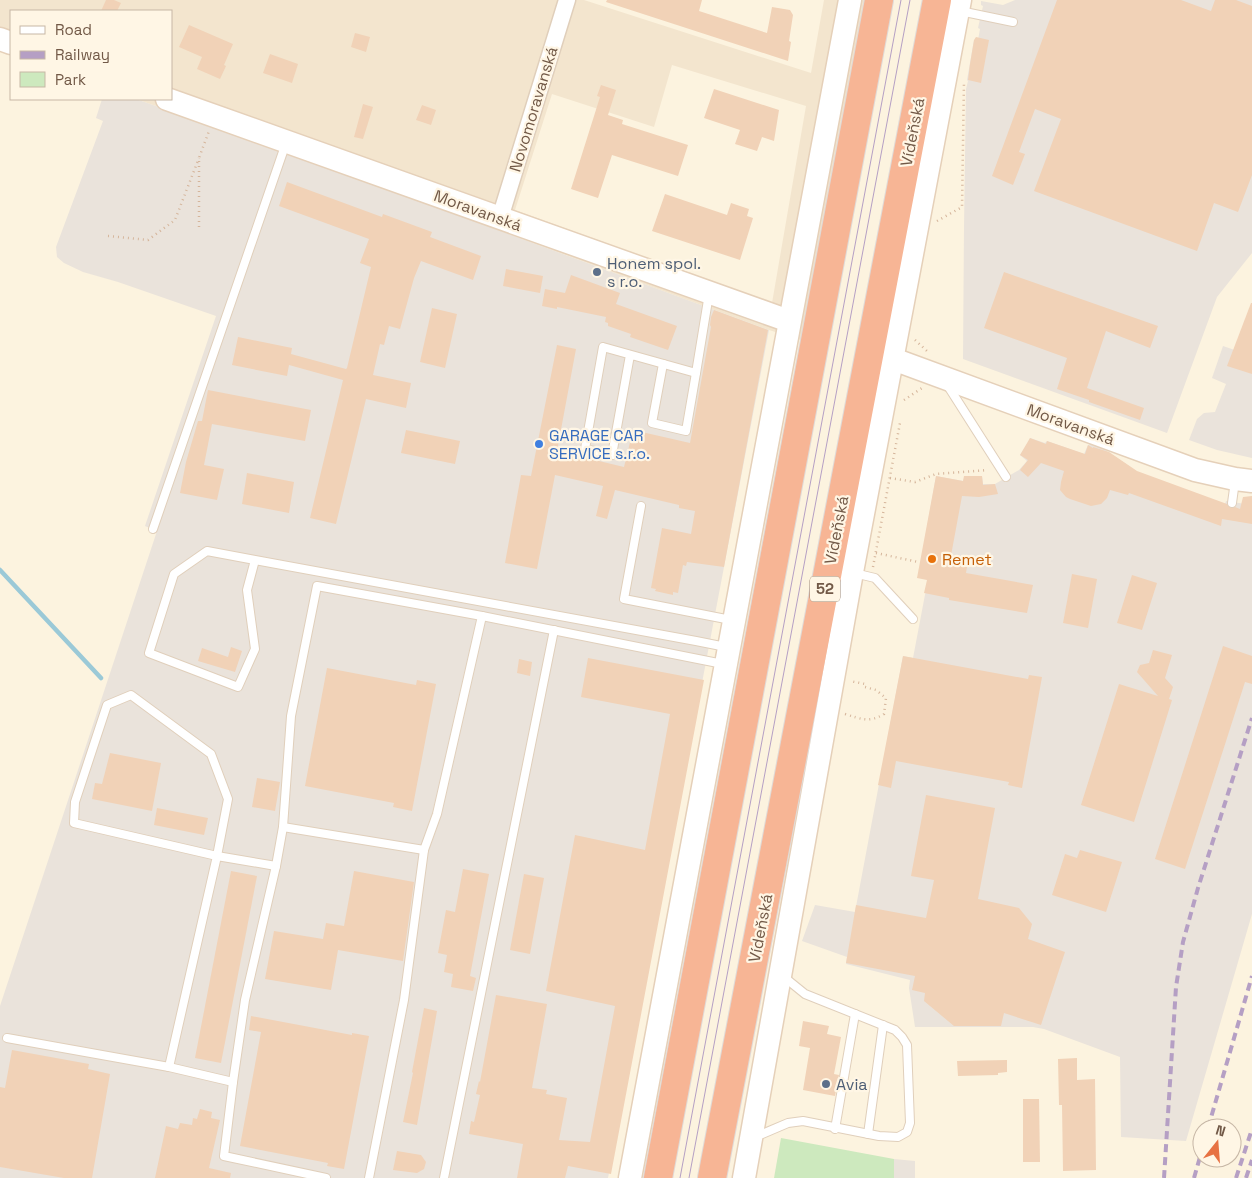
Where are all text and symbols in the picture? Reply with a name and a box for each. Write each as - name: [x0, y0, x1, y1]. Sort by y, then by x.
- legend: [10, 10, 172, 100]
- text: Road: [55, 20, 92, 39]
- street label: Novomoravanská: [504, 44, 563, 174]
- text: Railway: [55, 45, 110, 64]
- text: Park: [55, 70, 86, 89]
- street label: Vídeňská: [896, 96, 929, 168]
- street label: Moravanská: [431, 185, 525, 236]
- place label: Honem spol. s r.o.: [607, 253, 701, 292]
- marker: Honem spol. s r.o.: [591, 266, 603, 278]
- street label: Moravanská: [1024, 399, 1118, 450]
- place label: GARAGE CAR SERVICE s.r.o.: [549, 425, 650, 464]
- marker: GARAGE CAR SERVICE s.r.o.: [533, 438, 545, 450]
- street label: Vídeňská: [820, 494, 853, 566]
- place label: Remet: [942, 549, 992, 570]
- marker: Remet: [926, 553, 938, 565]
- road number: 52: [810, 576, 840, 602]
- street label: Vídeňská: [744, 892, 777, 964]
- place label: Avia: [836, 1074, 868, 1095]
- marker: Avia: [820, 1078, 832, 1090]
- north arrow: [1192, 1118, 1242, 1168]
- text: N: [1214, 1121, 1228, 1141]

